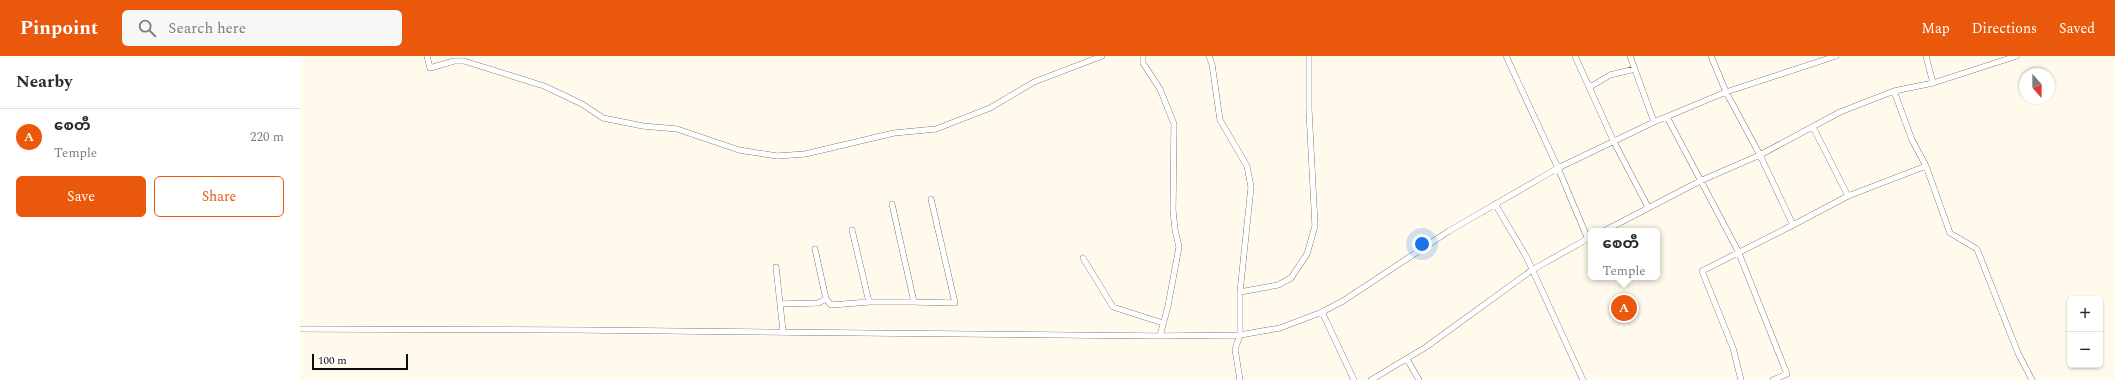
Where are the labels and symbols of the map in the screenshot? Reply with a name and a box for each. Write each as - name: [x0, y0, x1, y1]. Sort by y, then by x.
- north arrow: [2019, 68, 2055, 104]
- your location: [1412, 234, 1432, 254]
- pin: A: [1611, 293, 1637, 323]
- scale bar: [312, 352, 408, 371]

